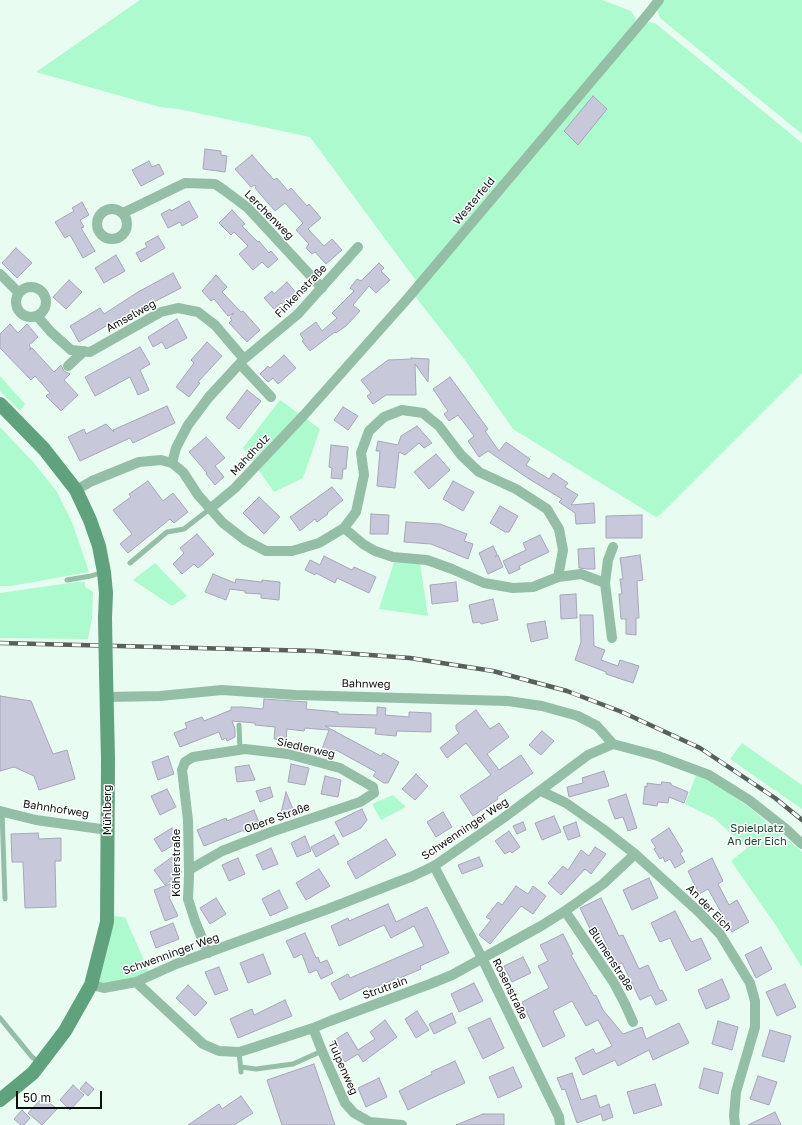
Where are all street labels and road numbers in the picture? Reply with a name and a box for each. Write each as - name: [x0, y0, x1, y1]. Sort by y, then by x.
- street label: Westerfeld: [450, 175, 498, 227]
- street label: Lerchenweg: [242, 188, 296, 242]
- street label: Finkenstraße: [272, 262, 330, 320]
- street label: Amselweg: [104, 297, 158, 335]
- street label: Mahdholz: [228, 432, 272, 478]
- street label: Bahnweg: [341, 677, 391, 691]
- street label: Siedlerweg: [276, 735, 336, 761]
- street label: Mühlberg: [101, 785, 115, 835]
- street label: Schwenninger Weg: [419, 795, 511, 863]
- street label: Bahnhofweg: [22, 797, 90, 821]
- street label: Obere Straße: [242, 800, 312, 836]
- street label: Köhlerstraße: [170, 829, 184, 897]
- street label: An der Eich: [684, 882, 734, 934]
- street label: Blumenstraße: [585, 924, 637, 994]
- street label: Schwenninger Weg: [121, 930, 221, 978]
- street label: Rosenstraße: [490, 956, 530, 1022]
- street label: Strutrain: [361, 974, 409, 1002]
- street label: Tulpenweg: [325, 1039, 361, 1097]

